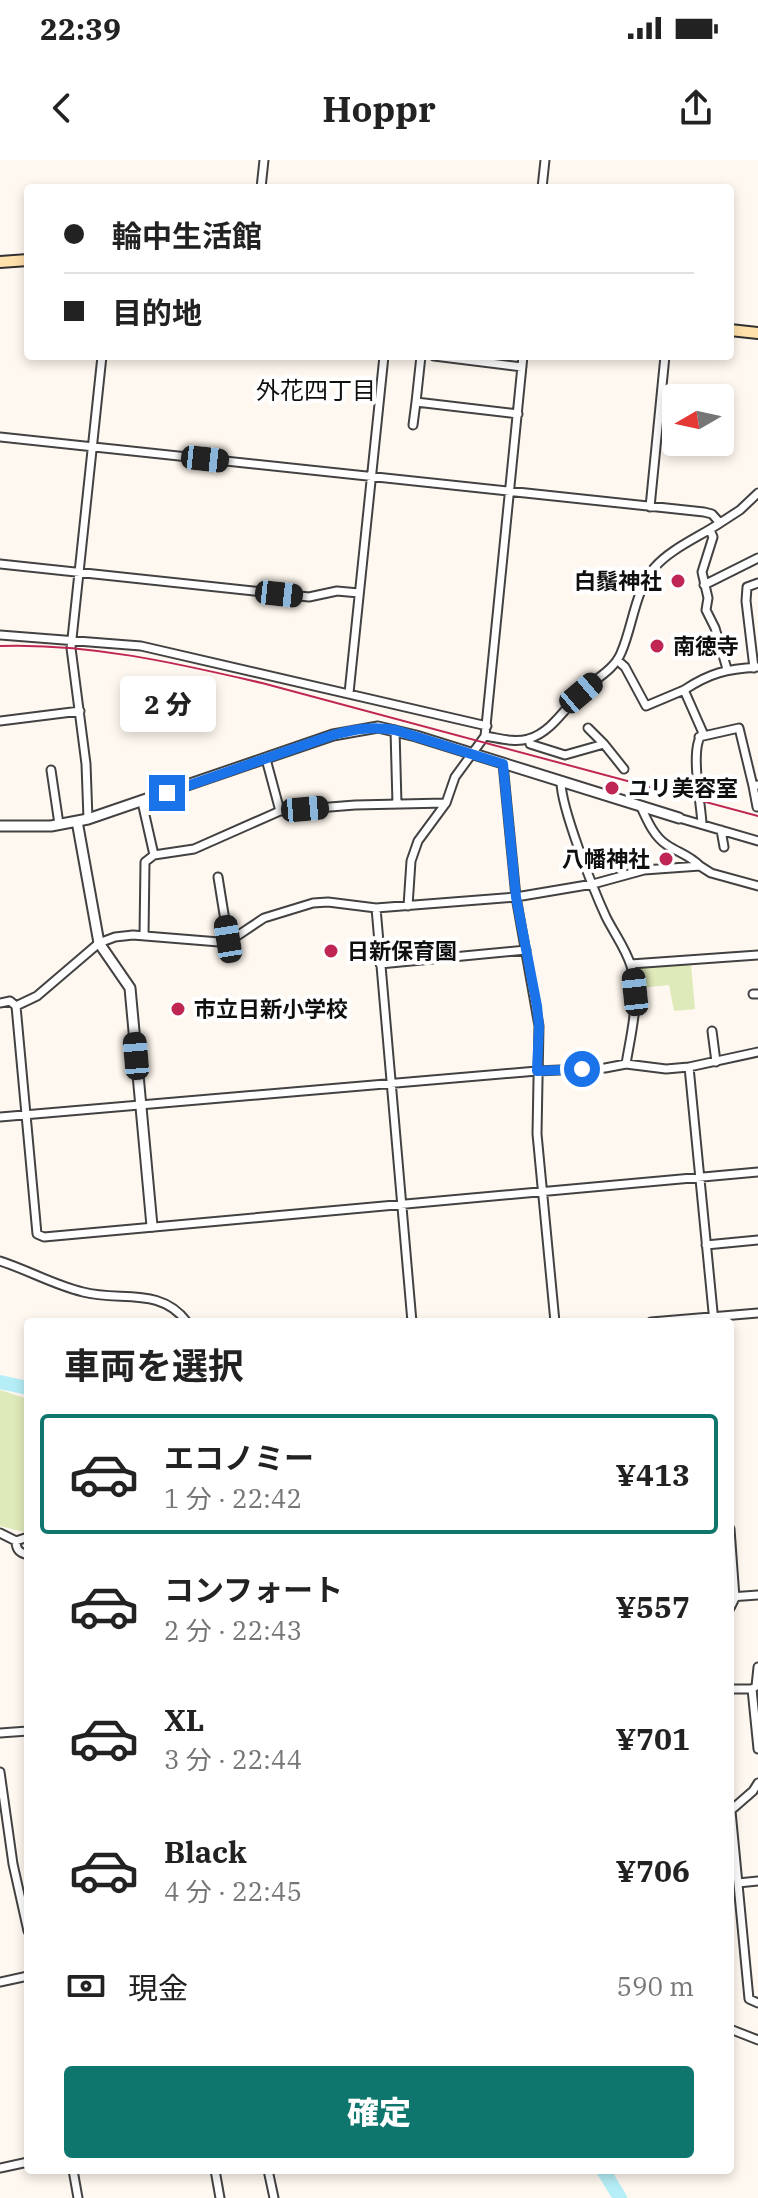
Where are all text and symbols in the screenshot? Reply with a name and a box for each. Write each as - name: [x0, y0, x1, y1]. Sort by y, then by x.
- text: 22:39: [40, 9, 121, 48]
- text: Hoppr: [322, 85, 436, 132]
- icon: back: [40, 86, 84, 130]
- icon: share: [674, 86, 718, 130]
- text: 輪中生活館: [112, 216, 262, 255]
- text: 目的地: [112, 293, 202, 332]
- district label: 外花四丁目: [256, 374, 376, 406]
- north arrow: [662, 384, 734, 456]
- map controls: [662, 384, 734, 456]
- car: [180, 445, 230, 473]
- place label: 白鬚神社: [574, 566, 662, 595]
- marker: 白鬚神社: [669, 572, 687, 590]
- car: [254, 580, 304, 608]
- place label: 南徳寺: [673, 631, 739, 660]
- marker: 南徳寺: [648, 637, 666, 655]
- car: [555, 668, 607, 718]
- callout: 2 分: [119, 677, 215, 733]
- text: 2 分: [144, 687, 192, 721]
- place label: ユリ美容室: [628, 773, 738, 802]
- route end: [149, 775, 185, 811]
- marker: ユリ美容室: [603, 779, 621, 797]
- car: [280, 795, 330, 823]
- place label: 八幡神社: [562, 844, 650, 873]
- marker: 八幡神社: [657, 850, 675, 868]
- car: [212, 913, 244, 965]
- place label: 日新保育園: [347, 936, 457, 965]
- marker: 日新保育園: [322, 942, 340, 960]
- car: [621, 967, 649, 1017]
- place label: 市立日新小学校: [194, 994, 348, 1023]
- marker: 市立日新小学校: [169, 1000, 187, 1018]
- car: [122, 1031, 150, 1081]
- route start: [564, 1051, 600, 1087]
- text: 車両を選択: [64, 1342, 244, 1389]
- icon: car: [68, 1438, 140, 1510]
- text: エコノミー: [164, 1438, 314, 1477]
- text: ¥413: [616, 1455, 690, 1494]
- text: 1 分 · 22:42: [164, 1481, 302, 1515]
- icon: car: [68, 1570, 140, 1642]
- text: コンフォート: [164, 1570, 343, 1609]
- text: ¥557: [616, 1587, 690, 1626]
- text: 2 分 · 22:43: [164, 1613, 302, 1647]
- text: XL: [164, 1700, 204, 1739]
- icon: car: [68, 1702, 140, 1774]
- text: ¥701: [616, 1719, 690, 1758]
- text: 3 分 · 22:44: [164, 1742, 302, 1776]
- text: Black: [164, 1832, 247, 1871]
- icon: car: [68, 1834, 140, 1906]
- text: ¥706: [616, 1851, 690, 1890]
- text: 4 分 · 22:45: [164, 1874, 302, 1908]
- icon: cash: [64, 1964, 108, 2008]
- text: 現金: [128, 1968, 188, 2007]
- text: 590 m: [616, 1969, 694, 2003]
- button: 確定: [64, 2066, 694, 2158]

